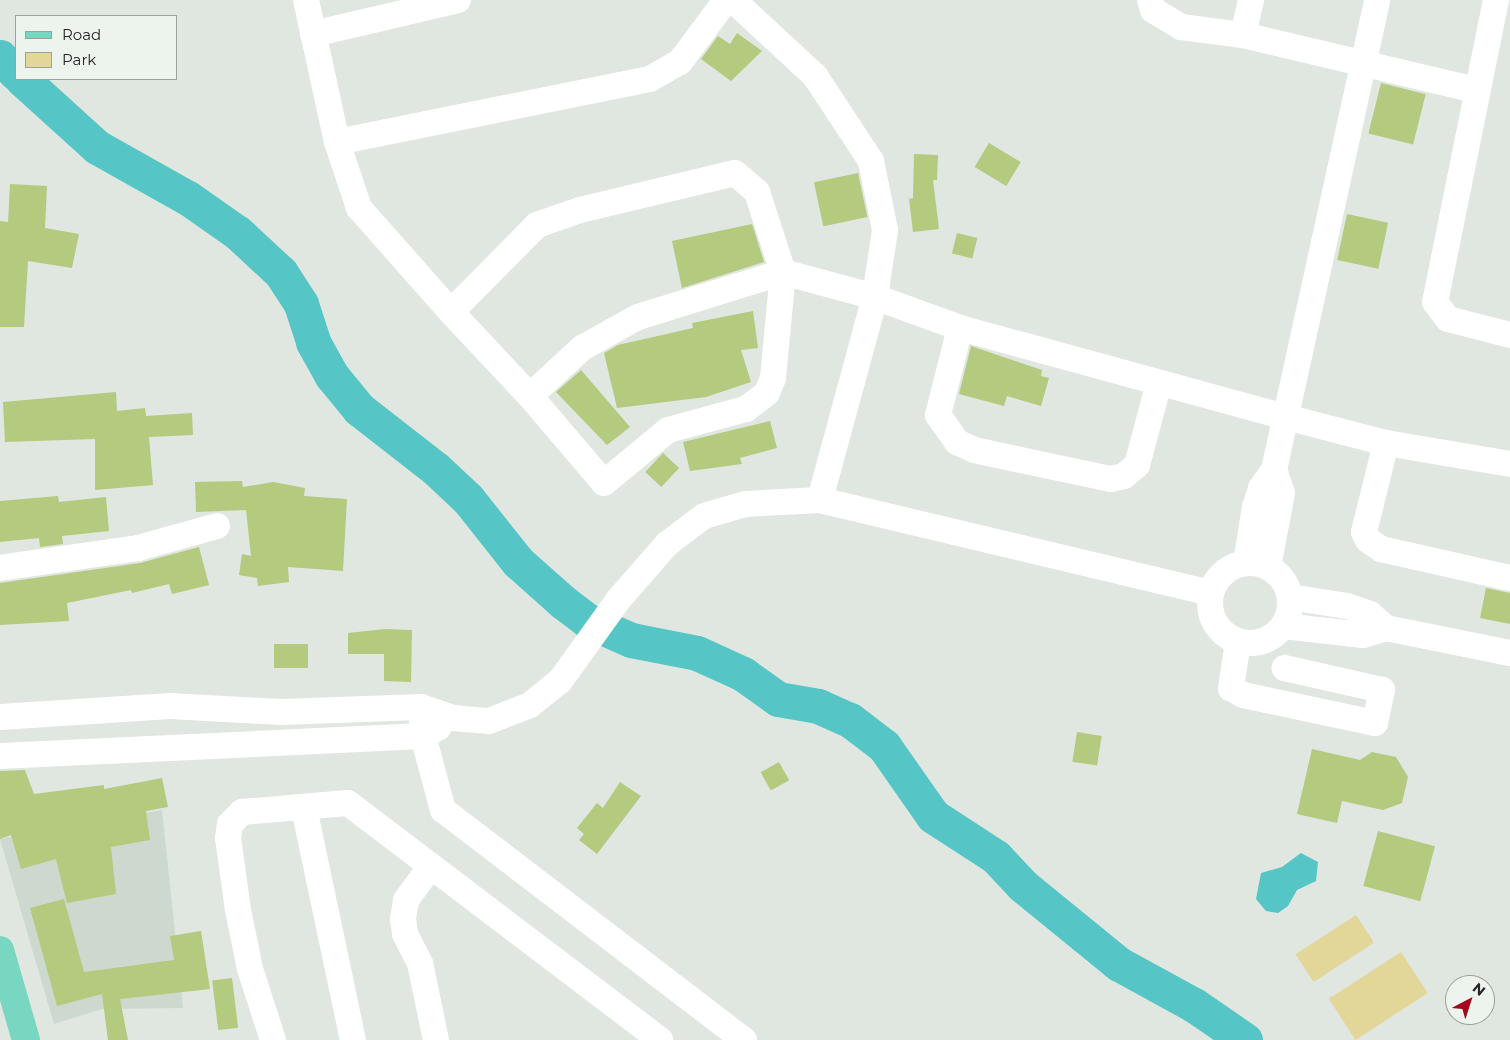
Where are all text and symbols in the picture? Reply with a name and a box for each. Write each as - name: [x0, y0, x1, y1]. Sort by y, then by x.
- legend: [15, 15, 178, 80]
- text: Road: [62, 25, 101, 44]
- text: Park: [62, 50, 96, 69]
- north arrow: [1445, 975, 1495, 1025]
- text: N: [1469, 979, 1489, 1000]

